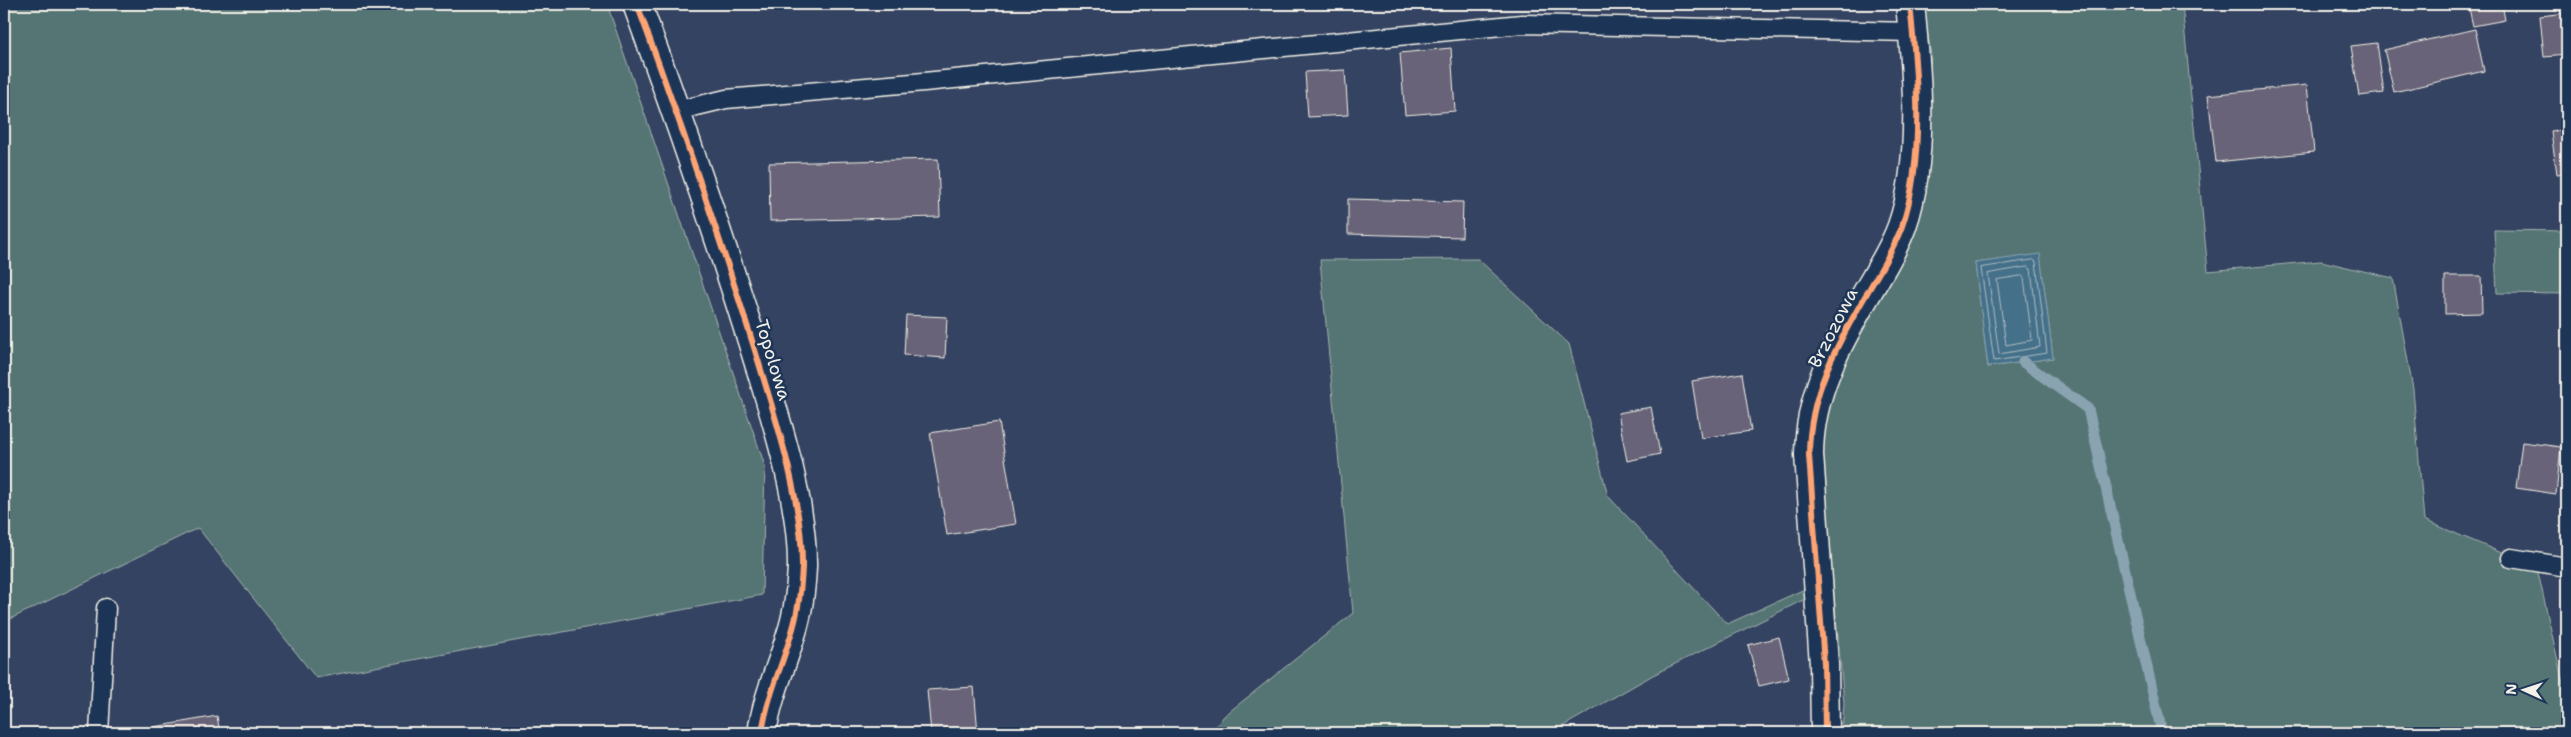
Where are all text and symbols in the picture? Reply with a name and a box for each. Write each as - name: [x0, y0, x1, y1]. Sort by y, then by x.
- street label: Brzozowa: [1803, 284, 1863, 372]
- street label: Topolowa: [749, 317, 797, 403]
- north arrow: [2498, 664, 2548, 714]
- text: N: [2502, 683, 2520, 695]

